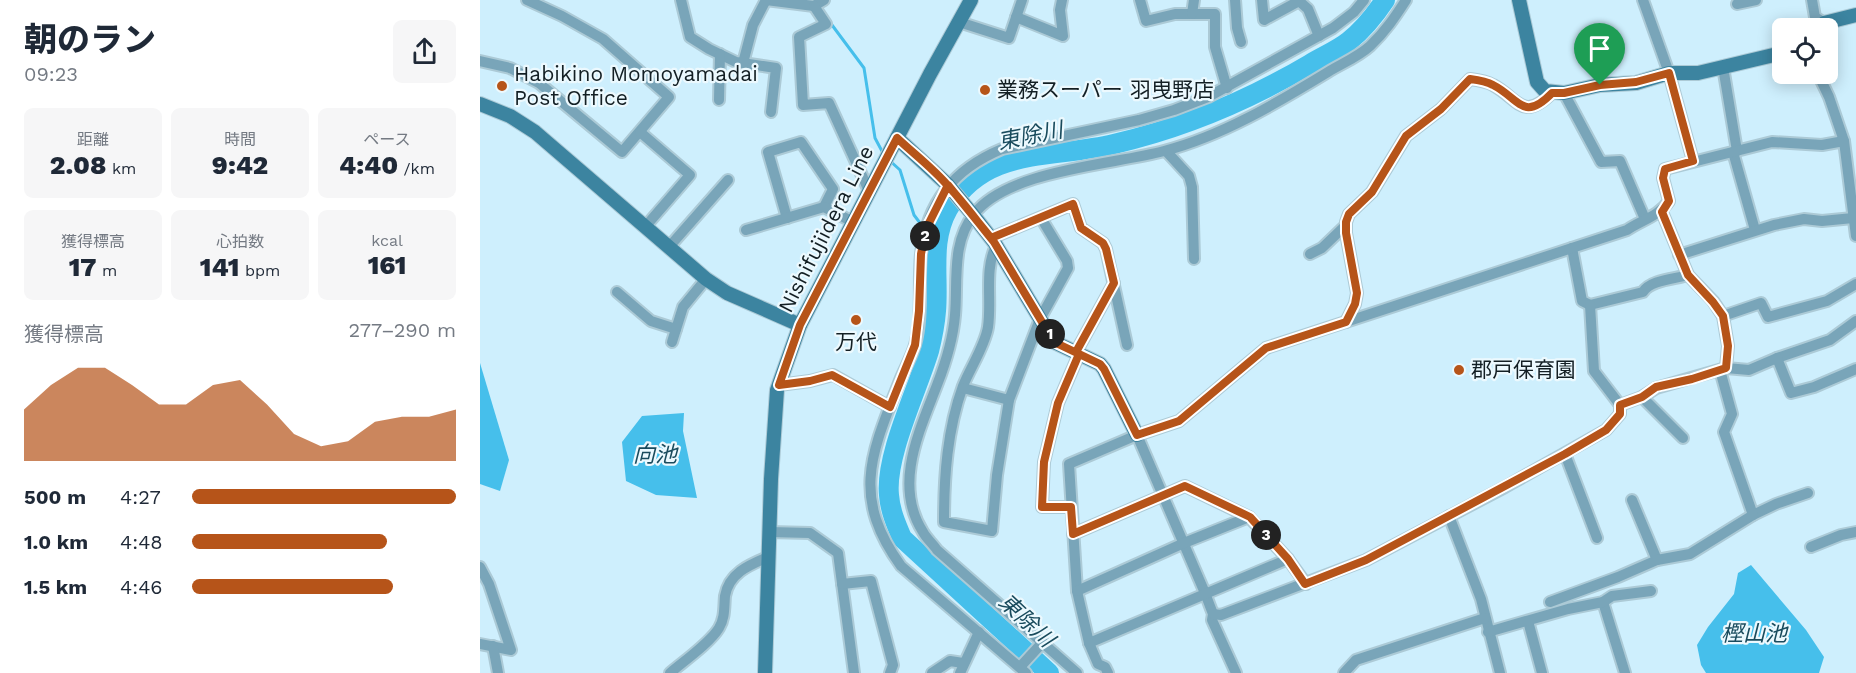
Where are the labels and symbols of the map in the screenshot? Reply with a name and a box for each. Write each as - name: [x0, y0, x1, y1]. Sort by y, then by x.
- pin: [1574, 23, 1625, 85]
- place label: Habikino Momoyamadai Post Office: [514, 61, 758, 110]
- place label: 業務スーパー 羽曳野店: [997, 77, 1214, 102]
- marker: Habikino Momoyamadai Post Office: [495, 79, 509, 93]
- marker: 業務スーパー 羽曳野店: [978, 83, 992, 97]
- water label: 東除川: [995, 117, 1067, 154]
- street label: Nishifujiidera Line: [773, 141, 878, 316]
- pin: 2: [910, 221, 940, 251]
- marker: 万代: [849, 313, 863, 327]
- pin: 1: [1035, 319, 1065, 349]
- place label: 万代: [835, 329, 877, 354]
- place label: 郡戸保育園: [1471, 357, 1576, 382]
- marker: 郡戸保育園: [1452, 363, 1466, 377]
- water label: 向池: [633, 442, 679, 467]
- pin: 3: [1251, 520, 1281, 550]
- water label: 東除川: [994, 589, 1061, 653]
- water label: 樫山池: [1721, 621, 1789, 646]

